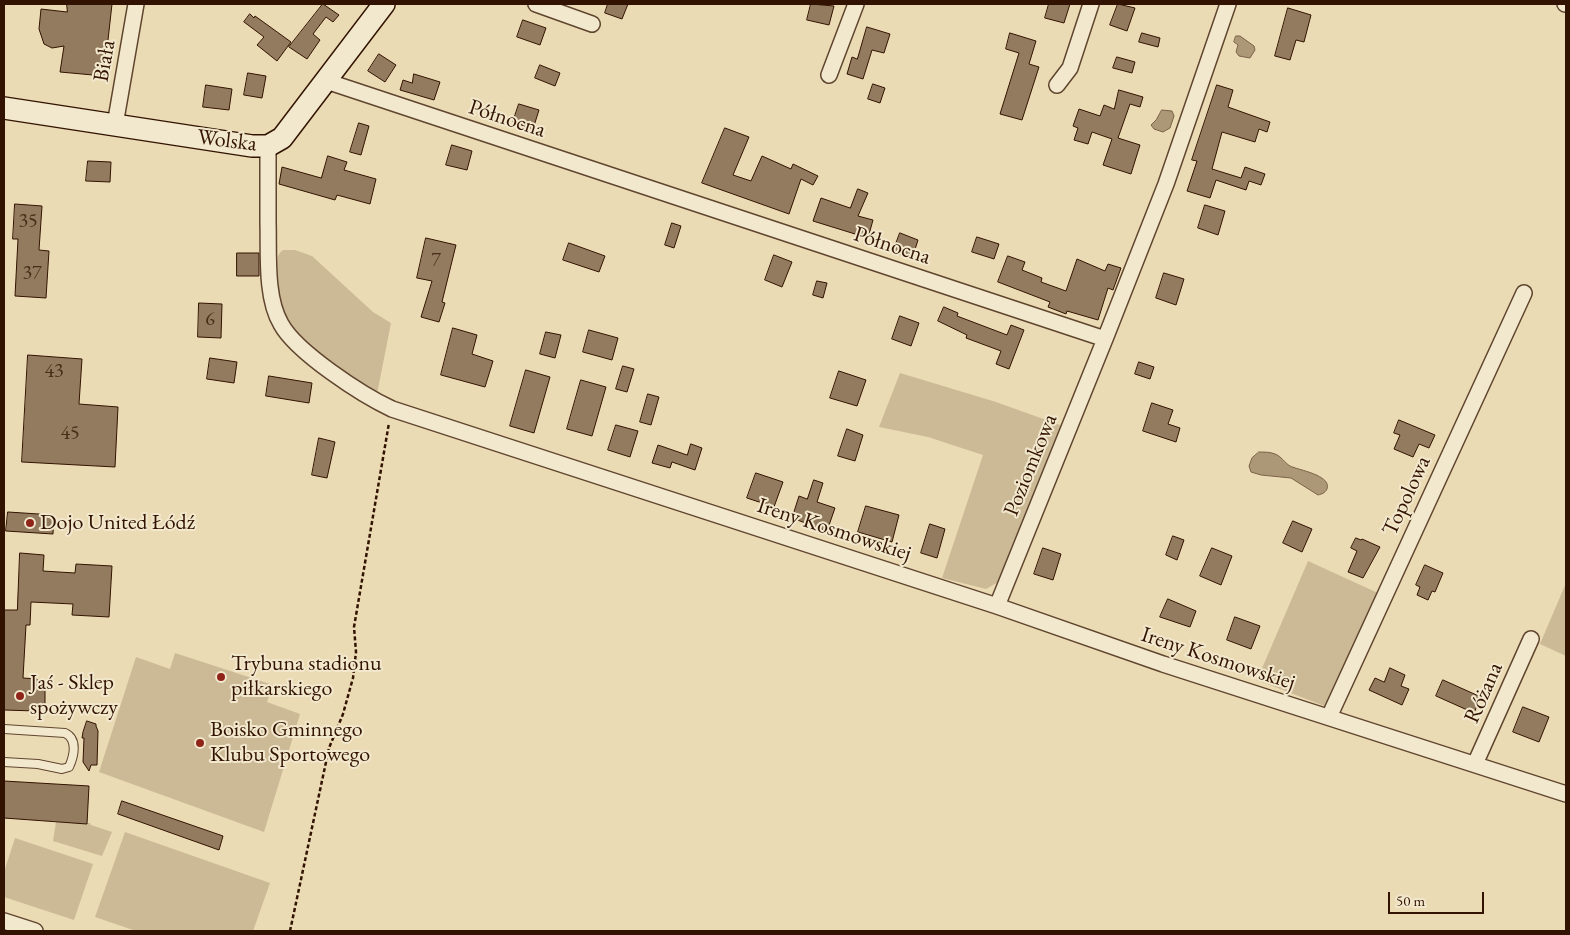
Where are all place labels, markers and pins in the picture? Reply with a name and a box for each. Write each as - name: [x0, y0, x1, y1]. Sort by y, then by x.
- place label: Dojo United Łódź: [40, 510, 195, 536]
- marker: Dojo United Łódź: [24, 517, 36, 529]
- place label: Trybuna stadionu piłkarskiego: [231, 651, 382, 702]
- place label: Jaś - Sklep spożywczy: [30, 670, 118, 721]
- marker: Trybuna stadionu piłkarskiego: [215, 671, 227, 683]
- marker: Jaś - Sklep spożywczy: [14, 690, 26, 702]
- place label: Boisko Gminnego Klubu Sportowego: [210, 717, 370, 768]
- marker: Boisko Gminnego Klubu Sportowego: [194, 737, 206, 749]

